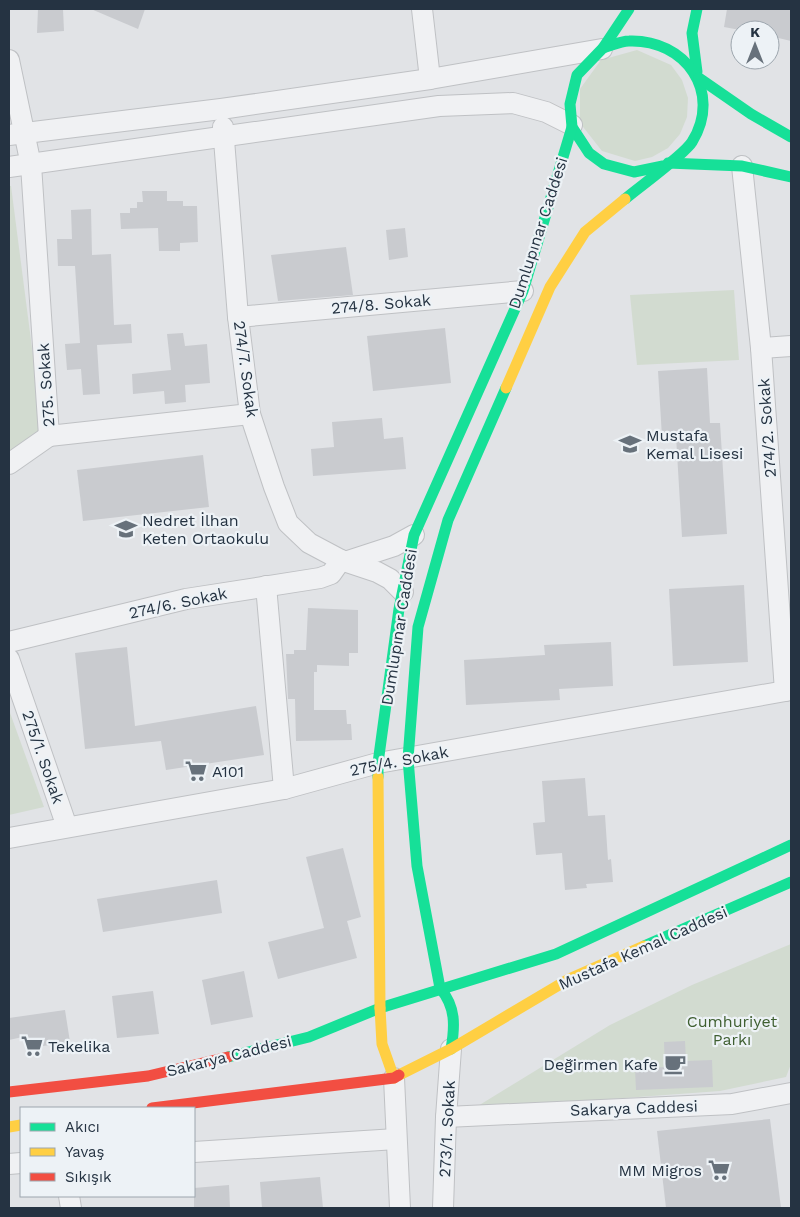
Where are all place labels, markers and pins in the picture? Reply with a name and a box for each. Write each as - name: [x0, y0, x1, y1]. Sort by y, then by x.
- place label: Mustafa Kemal Lisesi: [646, 426, 743, 463]
- school or university icon: Mustafa Kemal Lisesi: [617, 431, 643, 457]
- place label: Nedret İlhan Keten Ortaokulu: [142, 511, 269, 548]
- school or university icon: Nedret İlhan Keten Ortaokulu: [113, 516, 139, 542]
- supermarket icon: A101: [183, 758, 209, 784]
- place label: A101: [212, 762, 244, 781]
- supermarket icon: Tekelika: [19, 1033, 45, 1059]
- place label: Tekelika: [48, 1037, 110, 1056]
- cafe icon: Değirmen Kafe: [662, 1051, 688, 1077]
- place label: Değirmen Kafe: [544, 1055, 658, 1074]
- supermarket icon: MM Migros: [706, 1157, 732, 1183]
- place label: MM Migros: [618, 1161, 702, 1180]

